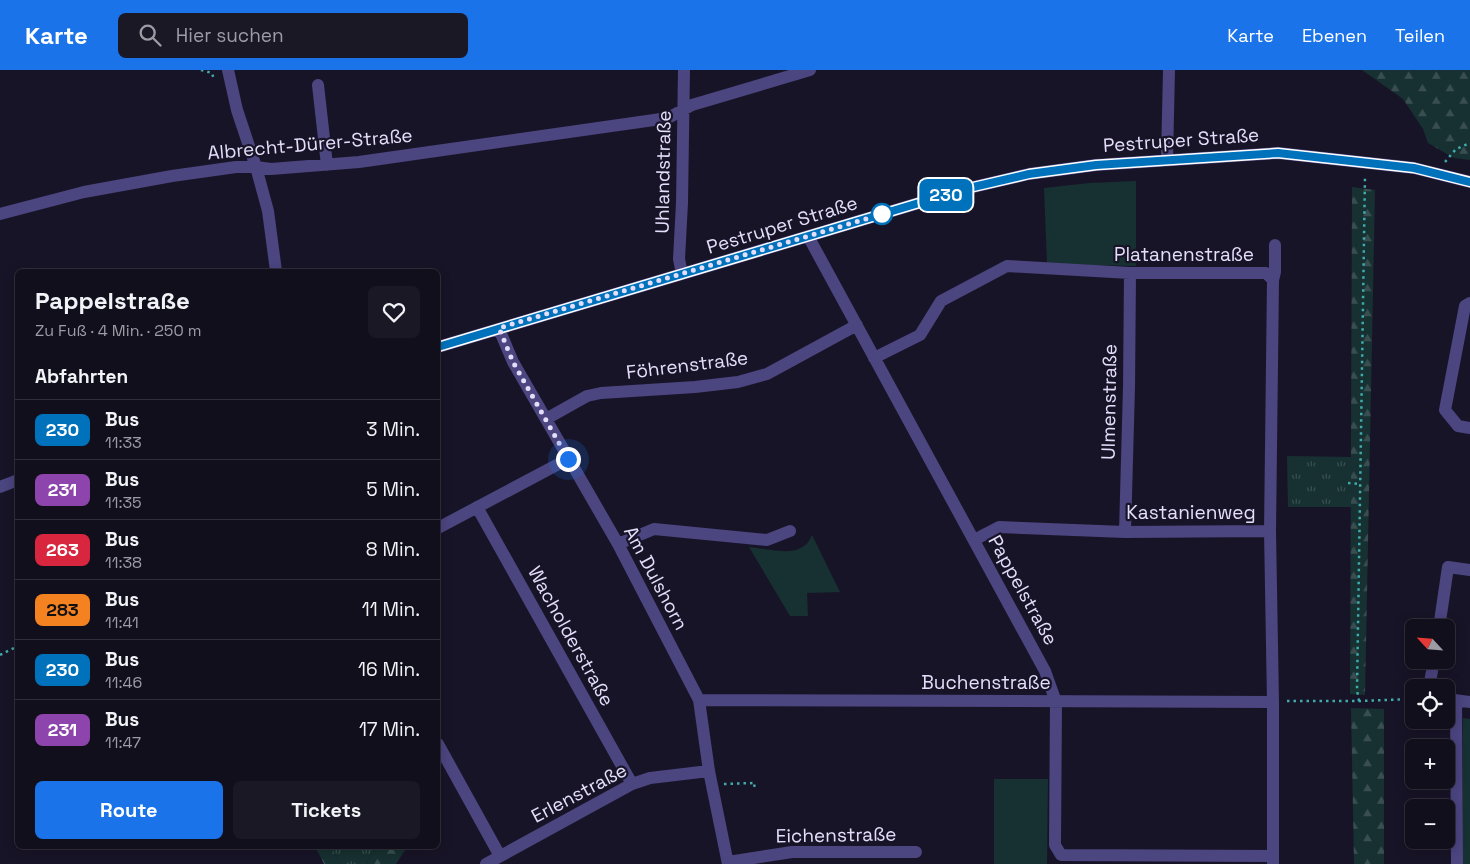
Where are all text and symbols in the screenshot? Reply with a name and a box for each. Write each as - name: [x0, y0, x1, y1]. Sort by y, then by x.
- search box: [118, 13, 468, 58]
- text: Karte: [25, 20, 88, 51]
- icon: search: [136, 21, 164, 49]
- text: Hier suchen: [176, 23, 284, 48]
- text: Karte: [1227, 24, 1274, 47]
- text: Ebenen: [1302, 24, 1367, 47]
- text: Teilen: [1395, 24, 1445, 47]
- street label: Uhlandstraße: [649, 110, 677, 234]
- street label: Pestruper Straße: [1102, 122, 1260, 158]
- street label: Albrecht-Dürer-Straße: [206, 123, 414, 165]
- line badge: 230: [917, 179, 975, 211]
- text: 230: [929, 183, 963, 206]
- street label: Pestruper Straße: [703, 190, 861, 260]
- unlabelled marker: [871, 203, 893, 225]
- street label: Platanenstraße: [1114, 242, 1254, 267]
- text: Pappelstraße: [35, 285, 190, 316]
- button: heart: [368, 286, 420, 338]
- text: Zu Fuß · 4 Min. · 250 m: [35, 320, 202, 341]
- street label: Ulmenstraße: [1095, 344, 1123, 460]
- street label: Föhrenstraße: [625, 345, 749, 385]
- text: Abfahrten: [35, 364, 128, 389]
- text: Bus: [105, 407, 139, 432]
- text: 3 Min.: [366, 417, 420, 442]
- text: 230: [46, 418, 79, 441]
- text: 11:33: [105, 432, 142, 453]
- your location: [556, 447, 581, 472]
- text: Bus: [105, 467, 139, 492]
- text: 5 Min.: [366, 477, 420, 502]
- text: 231: [48, 478, 77, 501]
- text: 11:35: [105, 492, 142, 513]
- street label: Kastanienweg: [1126, 500, 1256, 525]
- street label: Am Dulshorn: [618, 522, 694, 634]
- text: Bus: [105, 527, 139, 552]
- street label: Pappelstraße: [982, 531, 1064, 649]
- text: 8 Min.: [366, 537, 420, 562]
- text: 263: [46, 538, 79, 561]
- text: 11:38: [105, 552, 142, 573]
- street label: Wacholderstraße: [522, 562, 620, 710]
- text: Bus: [105, 587, 139, 612]
- text: 11 Min.: [362, 597, 420, 622]
- text: 283: [46, 598, 79, 621]
- text: 11:41: [105, 612, 139, 633]
- north arrow: [1405, 619, 1455, 669]
- map controls: [1405, 619, 1455, 849]
- text: Bus: [105, 647, 139, 672]
- text: 16 Min.: [358, 657, 420, 682]
- text: 230: [46, 658, 79, 681]
- street label: Buchenstraße: [921, 670, 1051, 695]
- text: 11:46: [105, 672, 142, 693]
- button: locate: [1405, 679, 1455, 729]
- text: Bus: [105, 707, 139, 732]
- text: 17 Min.: [359, 717, 420, 742]
- text: 231: [48, 718, 77, 741]
- text: 11:47: [105, 732, 141, 753]
- button: +: [1405, 739, 1455, 789]
- street label: Erlenstraße: [527, 757, 631, 829]
- button: Route: [35, 781, 223, 839]
- button: Tickets: [233, 781, 420, 839]
- button: −: [1405, 799, 1455, 849]
- street label: Eichenstraße: [775, 821, 897, 849]

